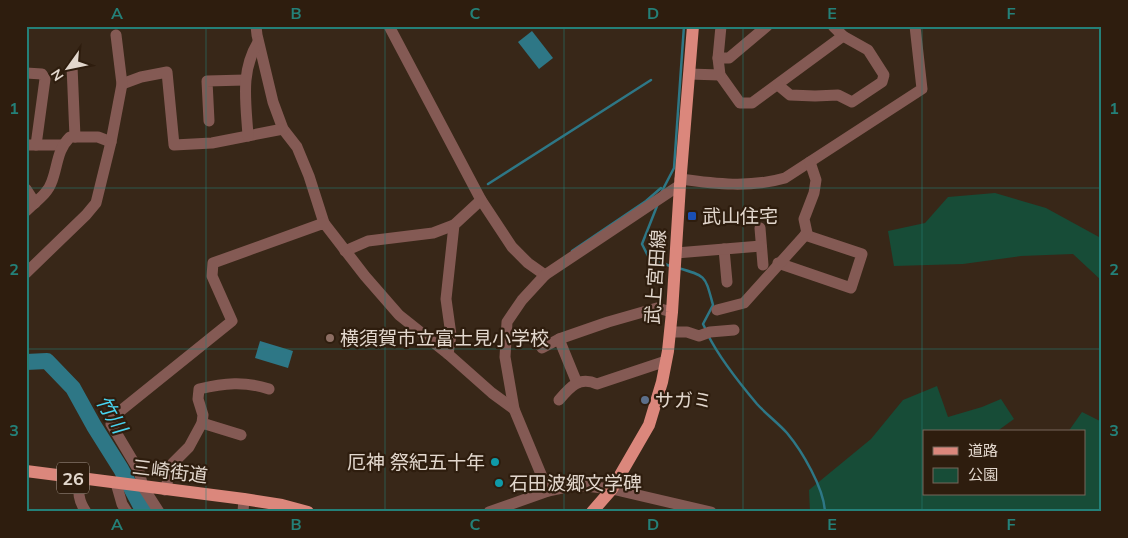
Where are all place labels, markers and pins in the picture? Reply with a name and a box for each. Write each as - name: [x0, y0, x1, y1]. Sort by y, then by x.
- place label: 武山住宅: [702, 204, 778, 228]
- marker: 武山住宅: [686, 210, 698, 222]
- place label: 横須賀市立富士見小学校: [340, 326, 549, 350]
- marker: 横須賀市立富士見小学校: [324, 332, 336, 344]
- place label: サガミ: [655, 388, 712, 412]
- marker: サガミ: [639, 394, 651, 406]
- place label: 厄神 祭紀五十年: [347, 450, 485, 474]
- marker: 厄神 祭紀五十年: [489, 456, 501, 468]
- place label: 石田波郷文学碑: [509, 471, 642, 495]
- marker: 石田波郷文学碑: [493, 477, 505, 489]

